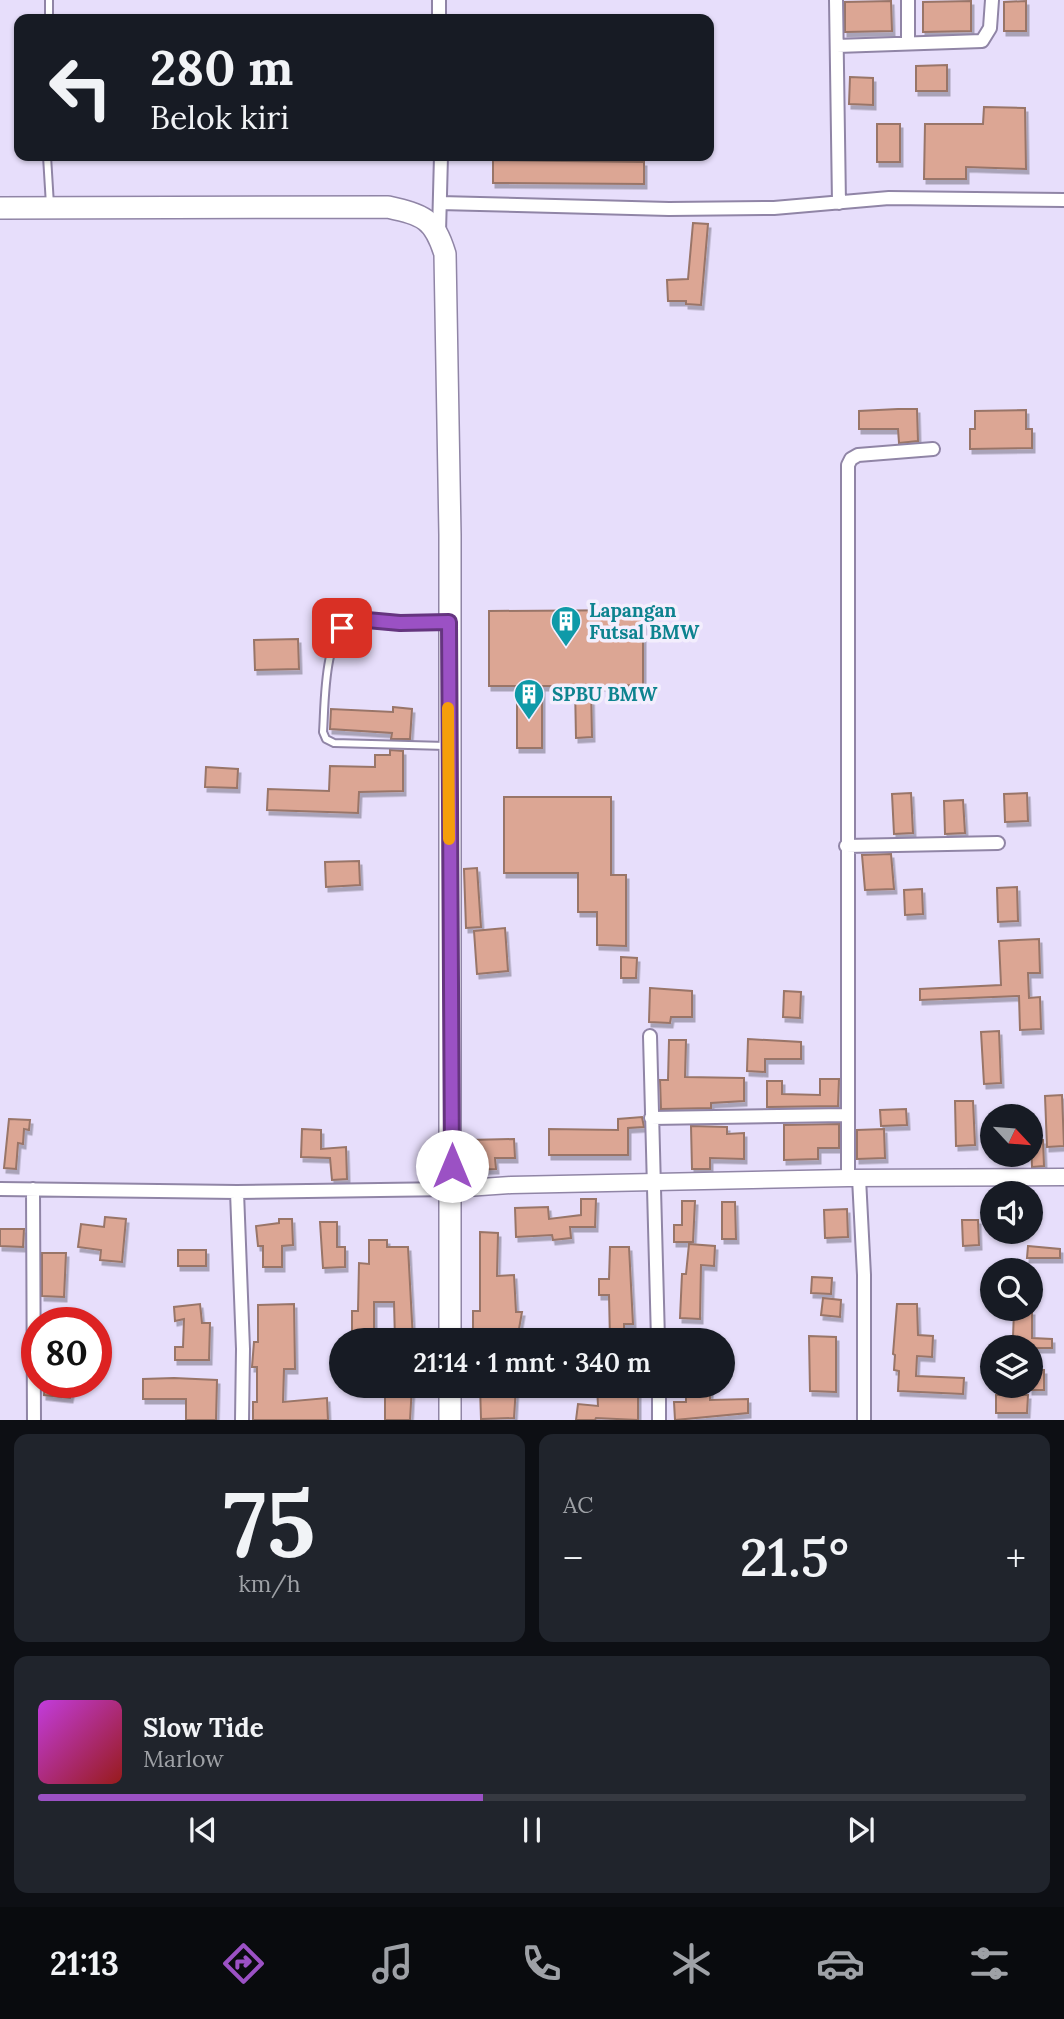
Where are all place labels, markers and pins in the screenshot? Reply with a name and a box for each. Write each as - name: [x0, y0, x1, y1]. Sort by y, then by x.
- pin: [312, 598, 372, 658]
- place label: Lapangan Futsal BMW: [589, 598, 700, 644]
- building icon: Lapangan Futsal BMW: [549, 604, 583, 648]
- building icon: SPBU BMW: [512, 677, 546, 721]
- place label: SPBU BMW: [552, 682, 658, 706]

